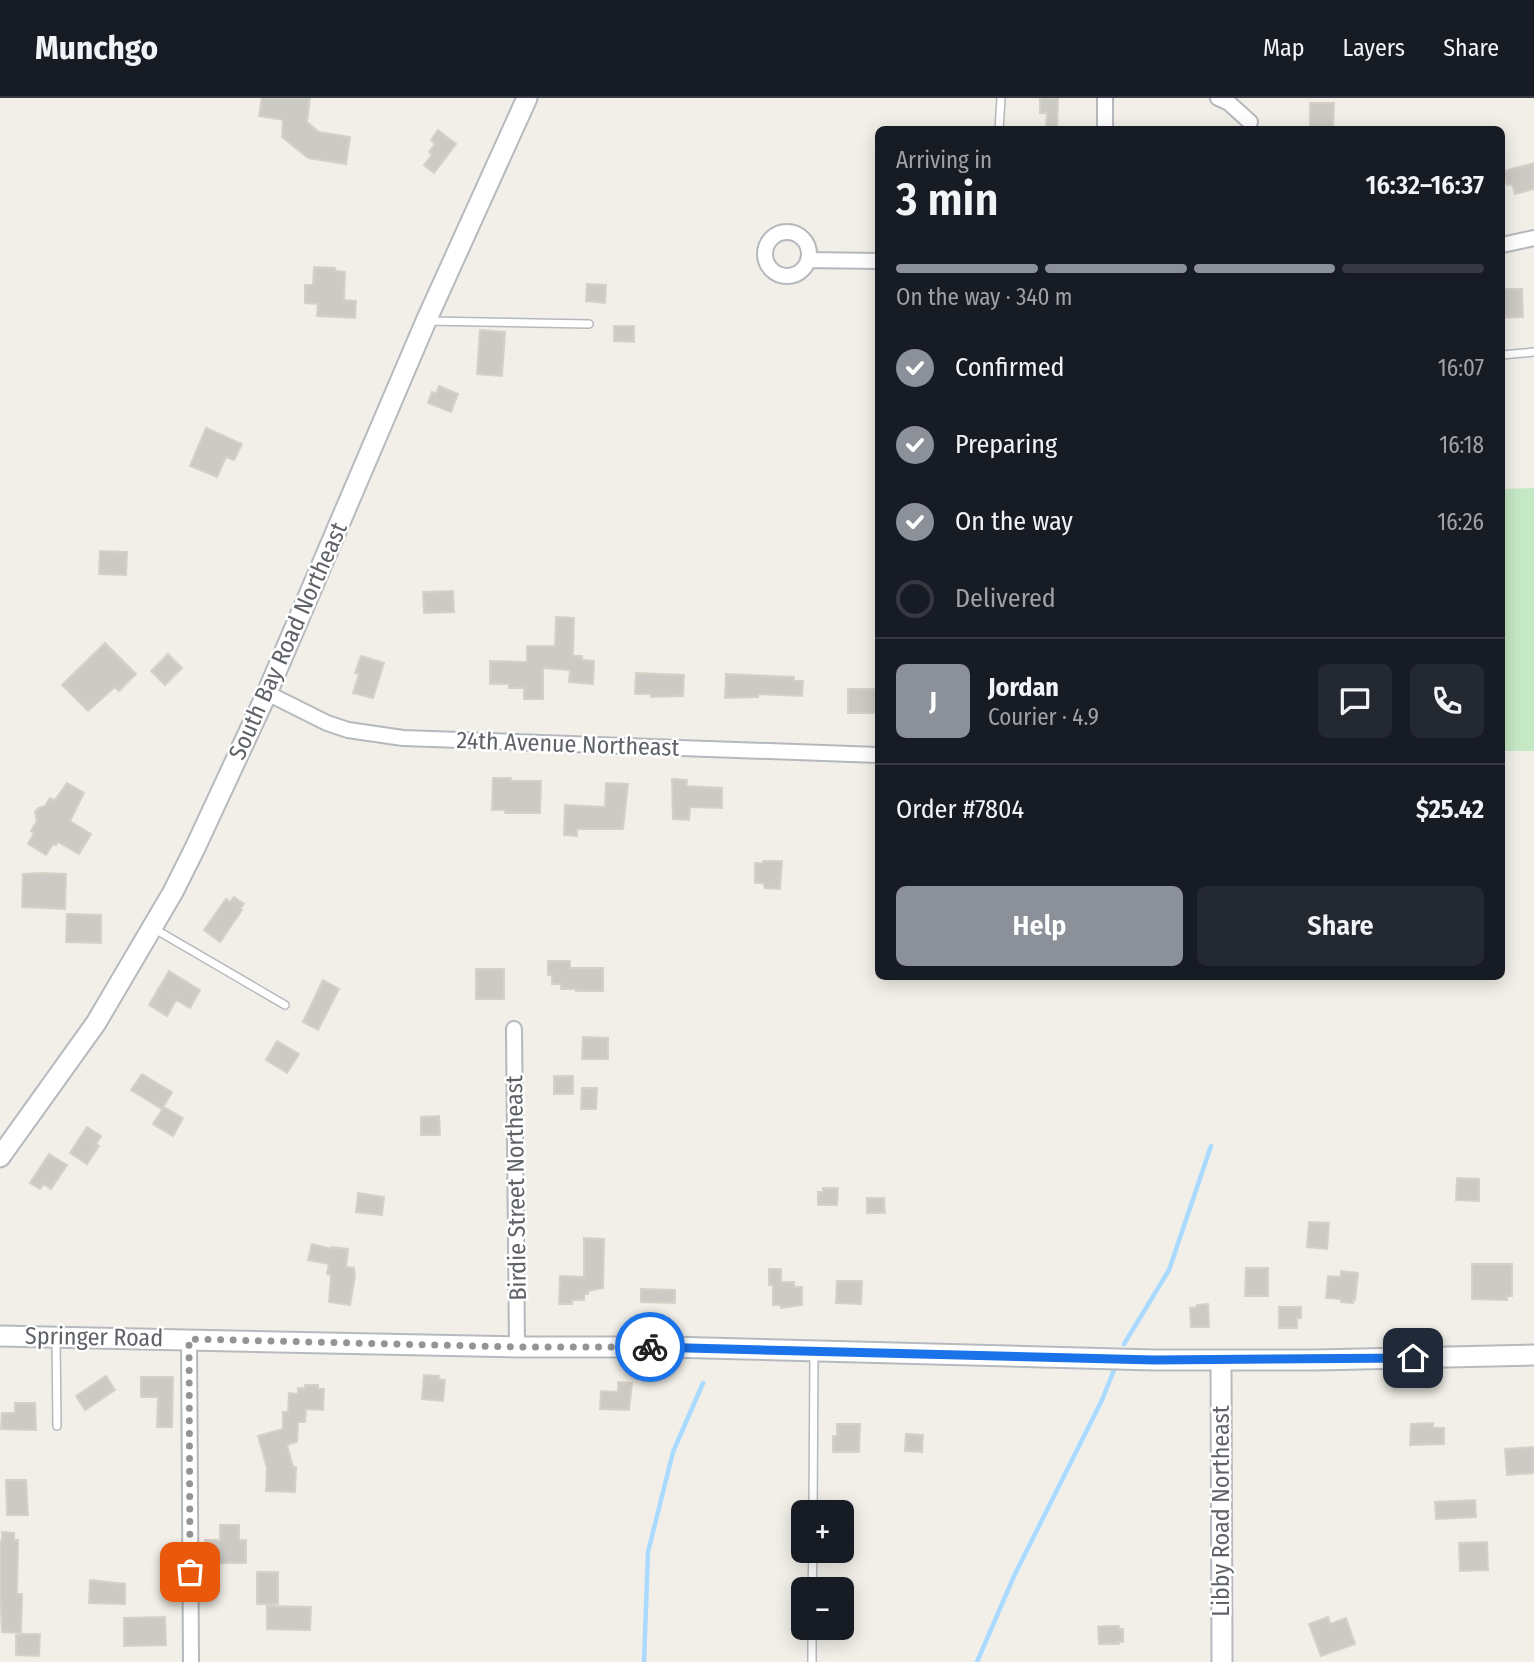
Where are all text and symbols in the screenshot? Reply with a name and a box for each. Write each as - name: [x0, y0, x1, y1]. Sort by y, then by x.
- text: Munchgo: [35, 28, 158, 68]
- text: Map: [1263, 34, 1305, 62]
- text: Layers: [1343, 34, 1405, 62]
- text: Share: [1443, 34, 1499, 62]
- text: Arriving in: [896, 146, 992, 174]
- text: 16:32–16:37: [1366, 170, 1484, 201]
- text: 3 min: [896, 172, 999, 227]
- text: On the way · 340 m: [896, 283, 1072, 311]
- icon: check: [896, 349, 934, 387]
- text: Confirmed: [955, 352, 1065, 383]
- text: 16:07: [1438, 354, 1484, 382]
- icon: check: [896, 426, 934, 464]
- text: Preparing: [955, 429, 1057, 460]
- text: 16:18: [1439, 431, 1484, 459]
- icon: check: [896, 503, 934, 541]
- text: On the way: [955, 506, 1073, 537]
- text: 16:26: [1437, 508, 1484, 536]
- street label: South Bay Road Northeast: [223, 518, 353, 764]
- text: Delivered: [955, 583, 1056, 614]
- button: chat: [1318, 664, 1392, 738]
- button: phone: [1410, 664, 1484, 738]
- text: Jordan: [988, 672, 1059, 703]
- text: J: [929, 686, 937, 717]
- text: Courier · 4.9: [988, 703, 1099, 731]
- street label: 24th Avenue Northeast: [456, 726, 680, 762]
- text: Order #7804: [896, 794, 1024, 825]
- text: $25.42: [1416, 794, 1484, 825]
- button: Help: [896, 886, 1183, 966]
- button: Share: [1197, 886, 1484, 966]
- street label: Birdie Street Northeast: [500, 1075, 532, 1301]
- courier: [615, 1312, 685, 1382]
- street label: Springer Road: [25, 1322, 163, 1352]
- icon: bike: [631, 1328, 669, 1366]
- pin: [1383, 1328, 1443, 1388]
- icon: home: [1394, 1339, 1432, 1377]
- street label: Libby Road Northeast: [1207, 1405, 1235, 1617]
- map controls: [791, 1500, 854, 1640]
- button: +: [791, 1500, 854, 1563]
- pin: [160, 1542, 220, 1602]
- icon: bag: [171, 1553, 209, 1591]
- button: −: [791, 1577, 854, 1640]

